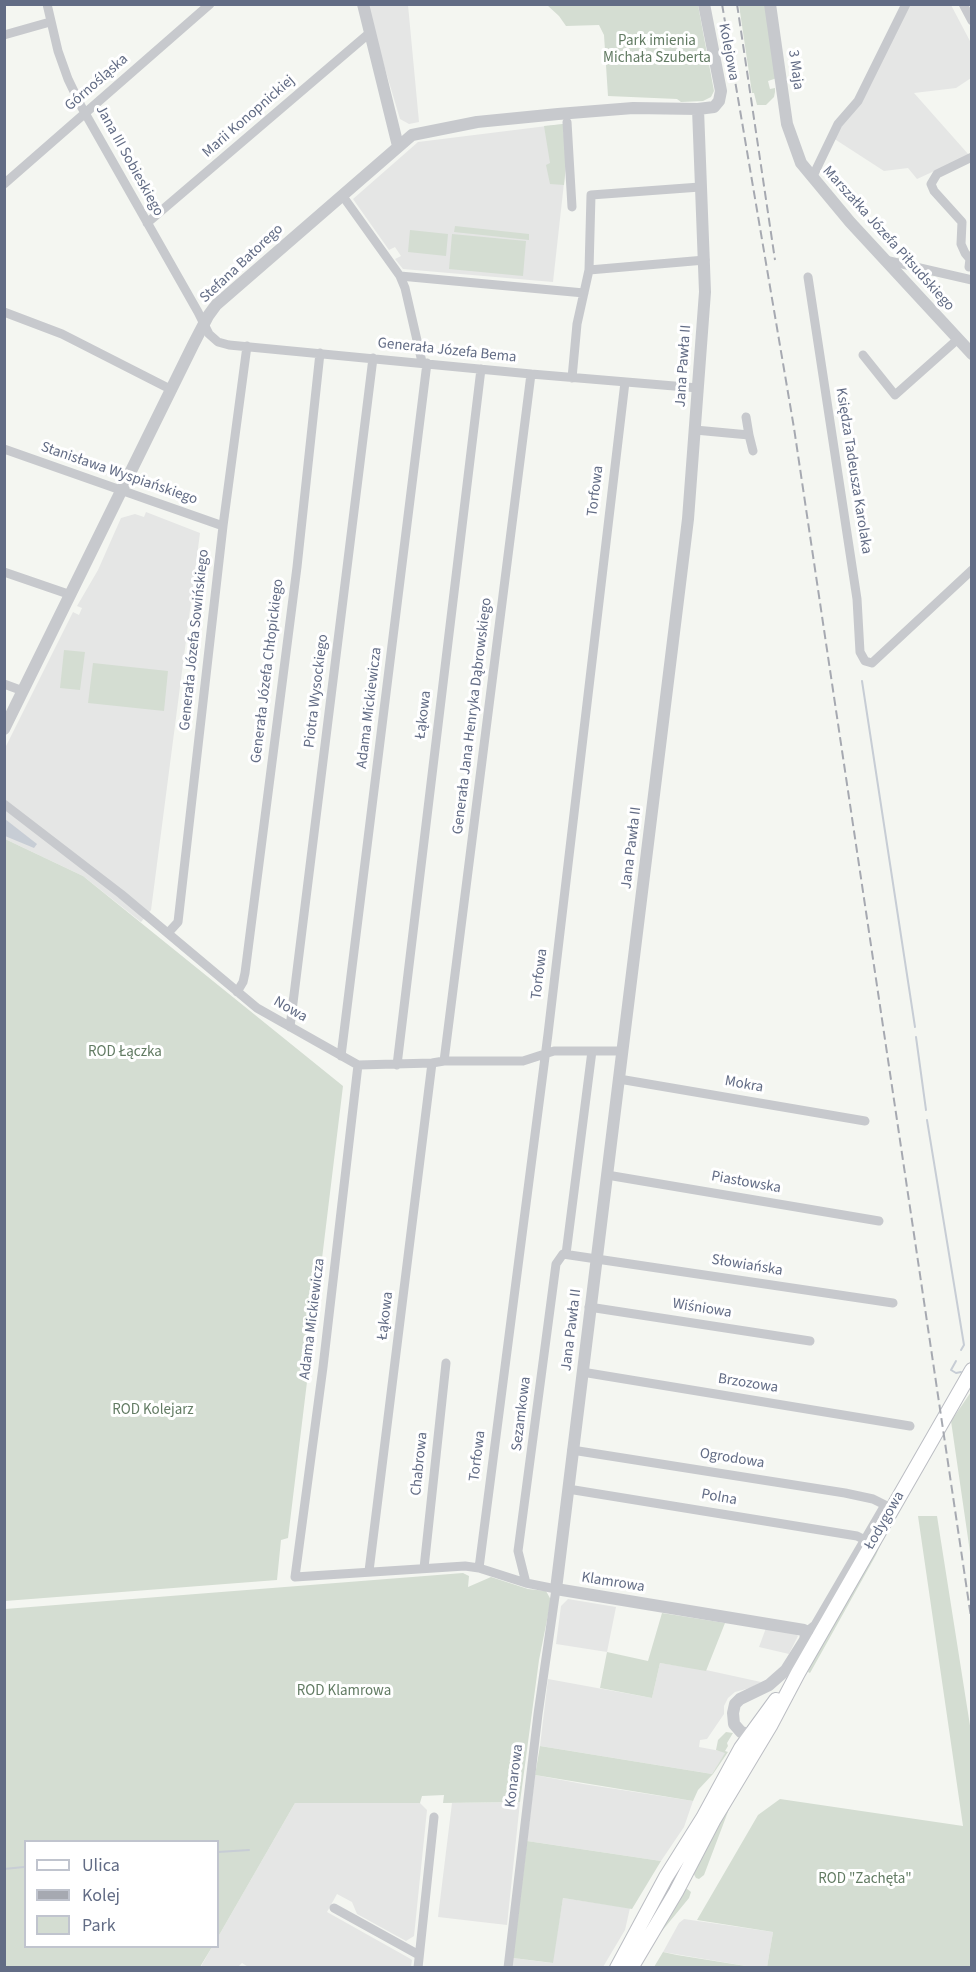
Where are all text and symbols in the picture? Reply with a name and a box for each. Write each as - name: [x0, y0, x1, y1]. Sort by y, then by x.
- street label: Kolejowa: [714, 22, 742, 82]
- park label: Park imienia Michała Szuberta: [603, 33, 711, 68]
- street label: 3 Maja: [783, 49, 807, 91]
- street label: Górnośląska: [62, 51, 132, 115]
- street label: Marii Konopnickiej: [199, 72, 299, 162]
- street label: Jana III Sobieskiego: [91, 102, 167, 220]
- street label: Marszałka Józefa Piłsudskiego: [818, 163, 958, 315]
- street label: Stefana Batorego: [197, 221, 287, 307]
- street label: Jana Pawła II: [672, 324, 696, 408]
- street label: Generała Józefa Bema: [377, 335, 517, 367]
- street label: Księdza Tadeusza Karolaka: [831, 387, 875, 555]
- street label: Stanisława Wyspiańskiego: [38, 439, 200, 509]
- street label: Torfowa: [584, 465, 608, 517]
- street label: Generała Józefa Sowińskiego: [177, 548, 213, 732]
- street label: Generała Józefa Chłopickiego: [248, 578, 288, 764]
- street label: Generała Jana Henryka Dąbrowskiego: [450, 597, 496, 835]
- street label: Piotra Wysockiego: [301, 633, 333, 749]
- street label: Adama Mickiewicza: [354, 646, 386, 770]
- street label: Łąkowa: [412, 690, 436, 740]
- street label: Jana Pawła II: [618, 806, 646, 890]
- street label: Torfowa: [528, 948, 552, 1000]
- street label: Nowa: [270, 993, 310, 1027]
- park label: ROD Łączka: [88, 1044, 162, 1062]
- street label: Mokra: [723, 1073, 765, 1097]
- street label: Piastowska: [710, 1168, 782, 1198]
- street label: Słowiańska: [710, 1251, 784, 1281]
- street label: Adama Mickiewicza: [297, 1257, 329, 1381]
- street label: Jana Pawła II: [558, 1288, 586, 1372]
- street label: Łąkowa: [374, 1291, 398, 1341]
- street label: Wiśniowa: [671, 1295, 733, 1323]
- street label: Brzozowa: [717, 1370, 779, 1398]
- street label: Sezamkowa: [509, 1376, 535, 1452]
- park label: ROD Kolejarz: [112, 1402, 194, 1420]
- street label: Torfowa: [466, 1430, 490, 1482]
- street label: Chabrowa: [408, 1431, 432, 1497]
- street label: Ogrodowa: [698, 1445, 766, 1473]
- street label: Polna: [700, 1486, 738, 1510]
- street label: Łodygowa: [861, 1489, 909, 1553]
- street label: Klamrowa: [580, 1569, 646, 1597]
- park label: ROD Klamrowa: [297, 1683, 391, 1701]
- street label: Konarowa: [502, 1743, 528, 1809]
- legend: [24, 1840, 219, 1948]
- text: Ulica: [82, 1853, 120, 1878]
- park label: ROD "Zachęta": [818, 1871, 912, 1889]
- text: Kolej: [82, 1883, 120, 1908]
- text: Park: [82, 1913, 116, 1938]

